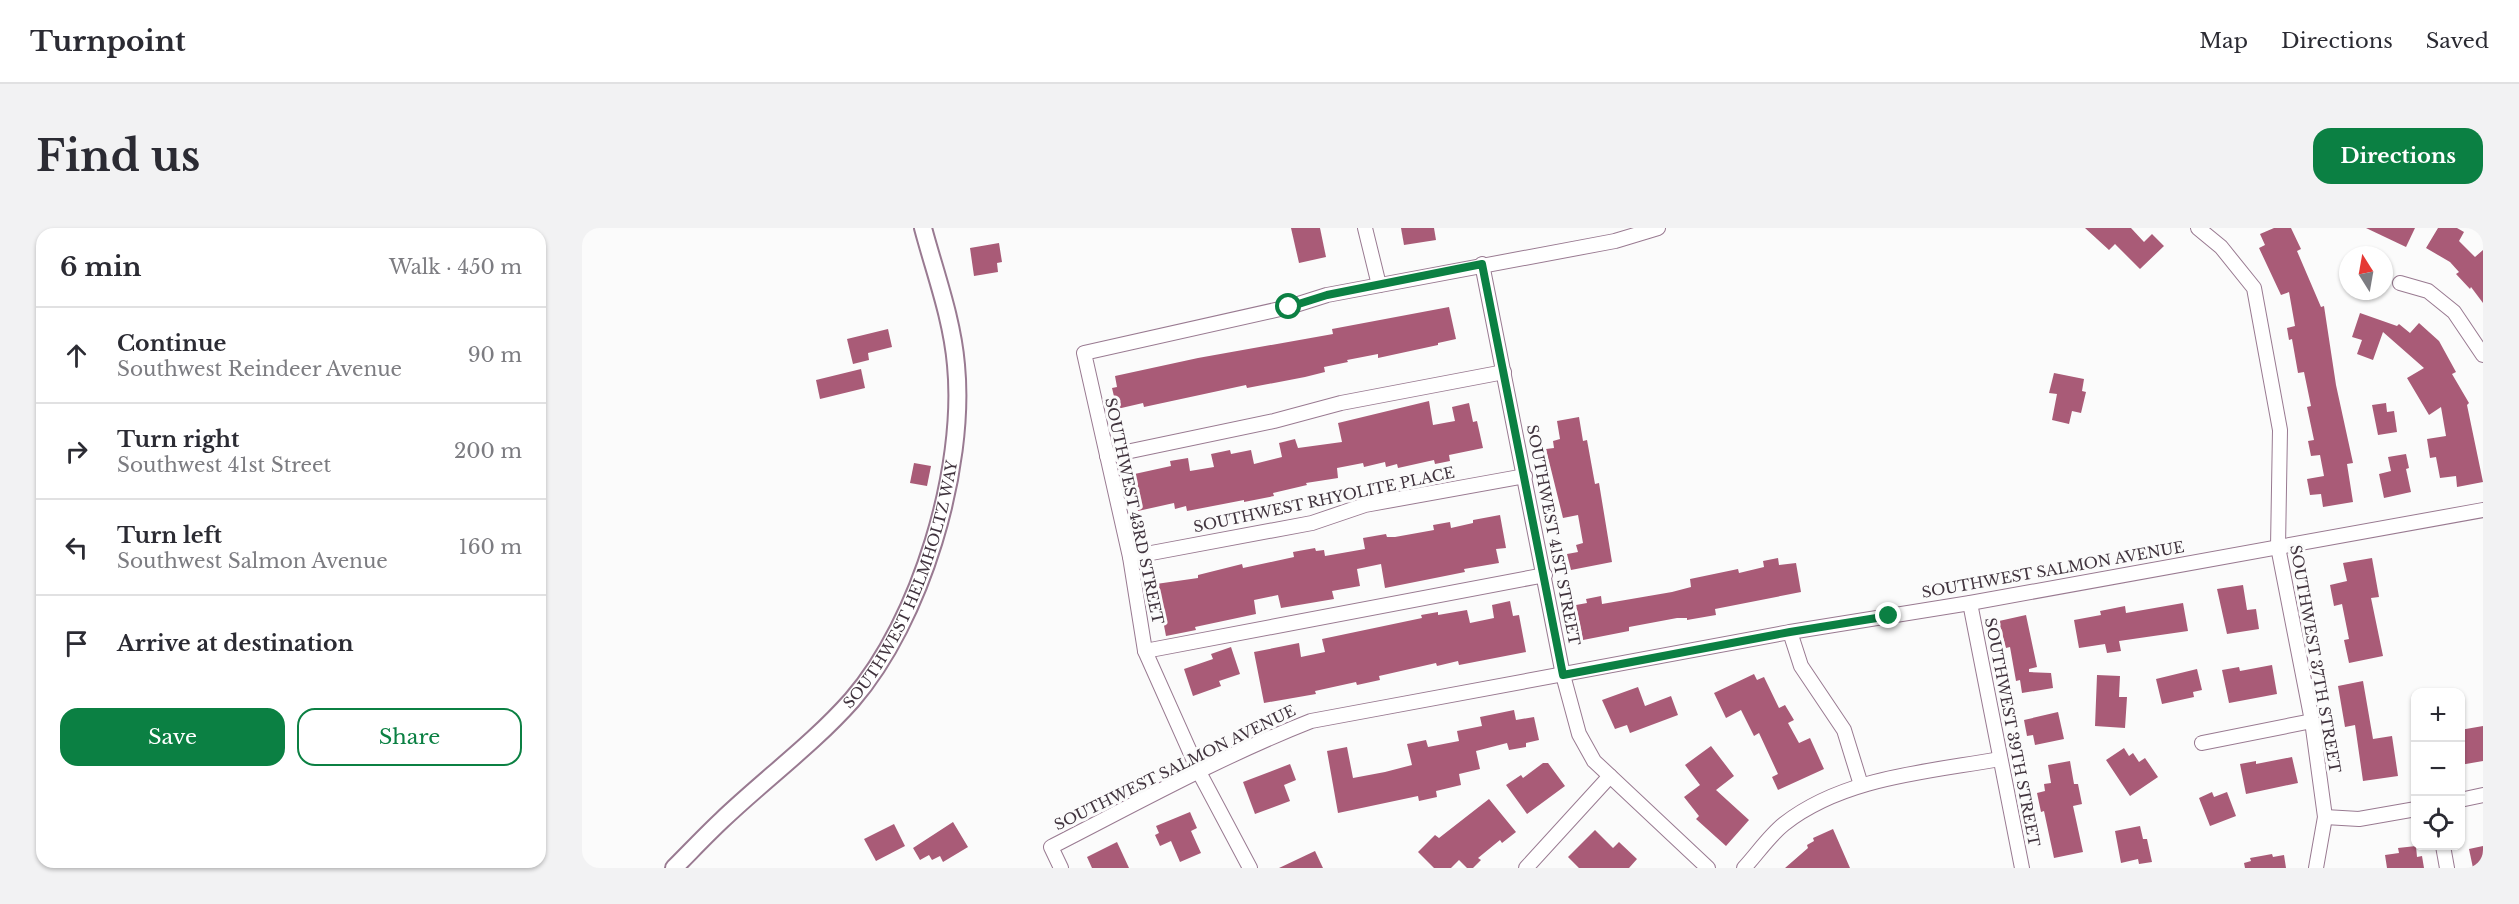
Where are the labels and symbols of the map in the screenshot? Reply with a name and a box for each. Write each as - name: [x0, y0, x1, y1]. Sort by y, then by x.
- north arrow: [2339, 246, 2393, 300]
- route start: [1275, 293, 1301, 319]
- street label: SOUTHWEST 43RD STREET: [1101, 396, 1168, 626]
- street label: SOUTHWEST 41ST STREET: [1523, 423, 1584, 647]
- street label: SOUTHWEST HELMHOLTZ WAY: [839, 458, 961, 712]
- street label: SOUTHWEST RHYOLITE PLACE: [1192, 463, 1456, 536]
- street label: SOUTHWEST SALMON AVENUE: [1920, 537, 2186, 602]
- street label: SOUTHWEST 37TH STREET: [2286, 543, 2345, 774]
- route end: [1875, 602, 1901, 628]
- street label: SOUTHWEST 39TH STREET: [1981, 616, 2044, 848]
- street label: SOUTHWEST SALMON AVENUE: [1051, 701, 1299, 834]

